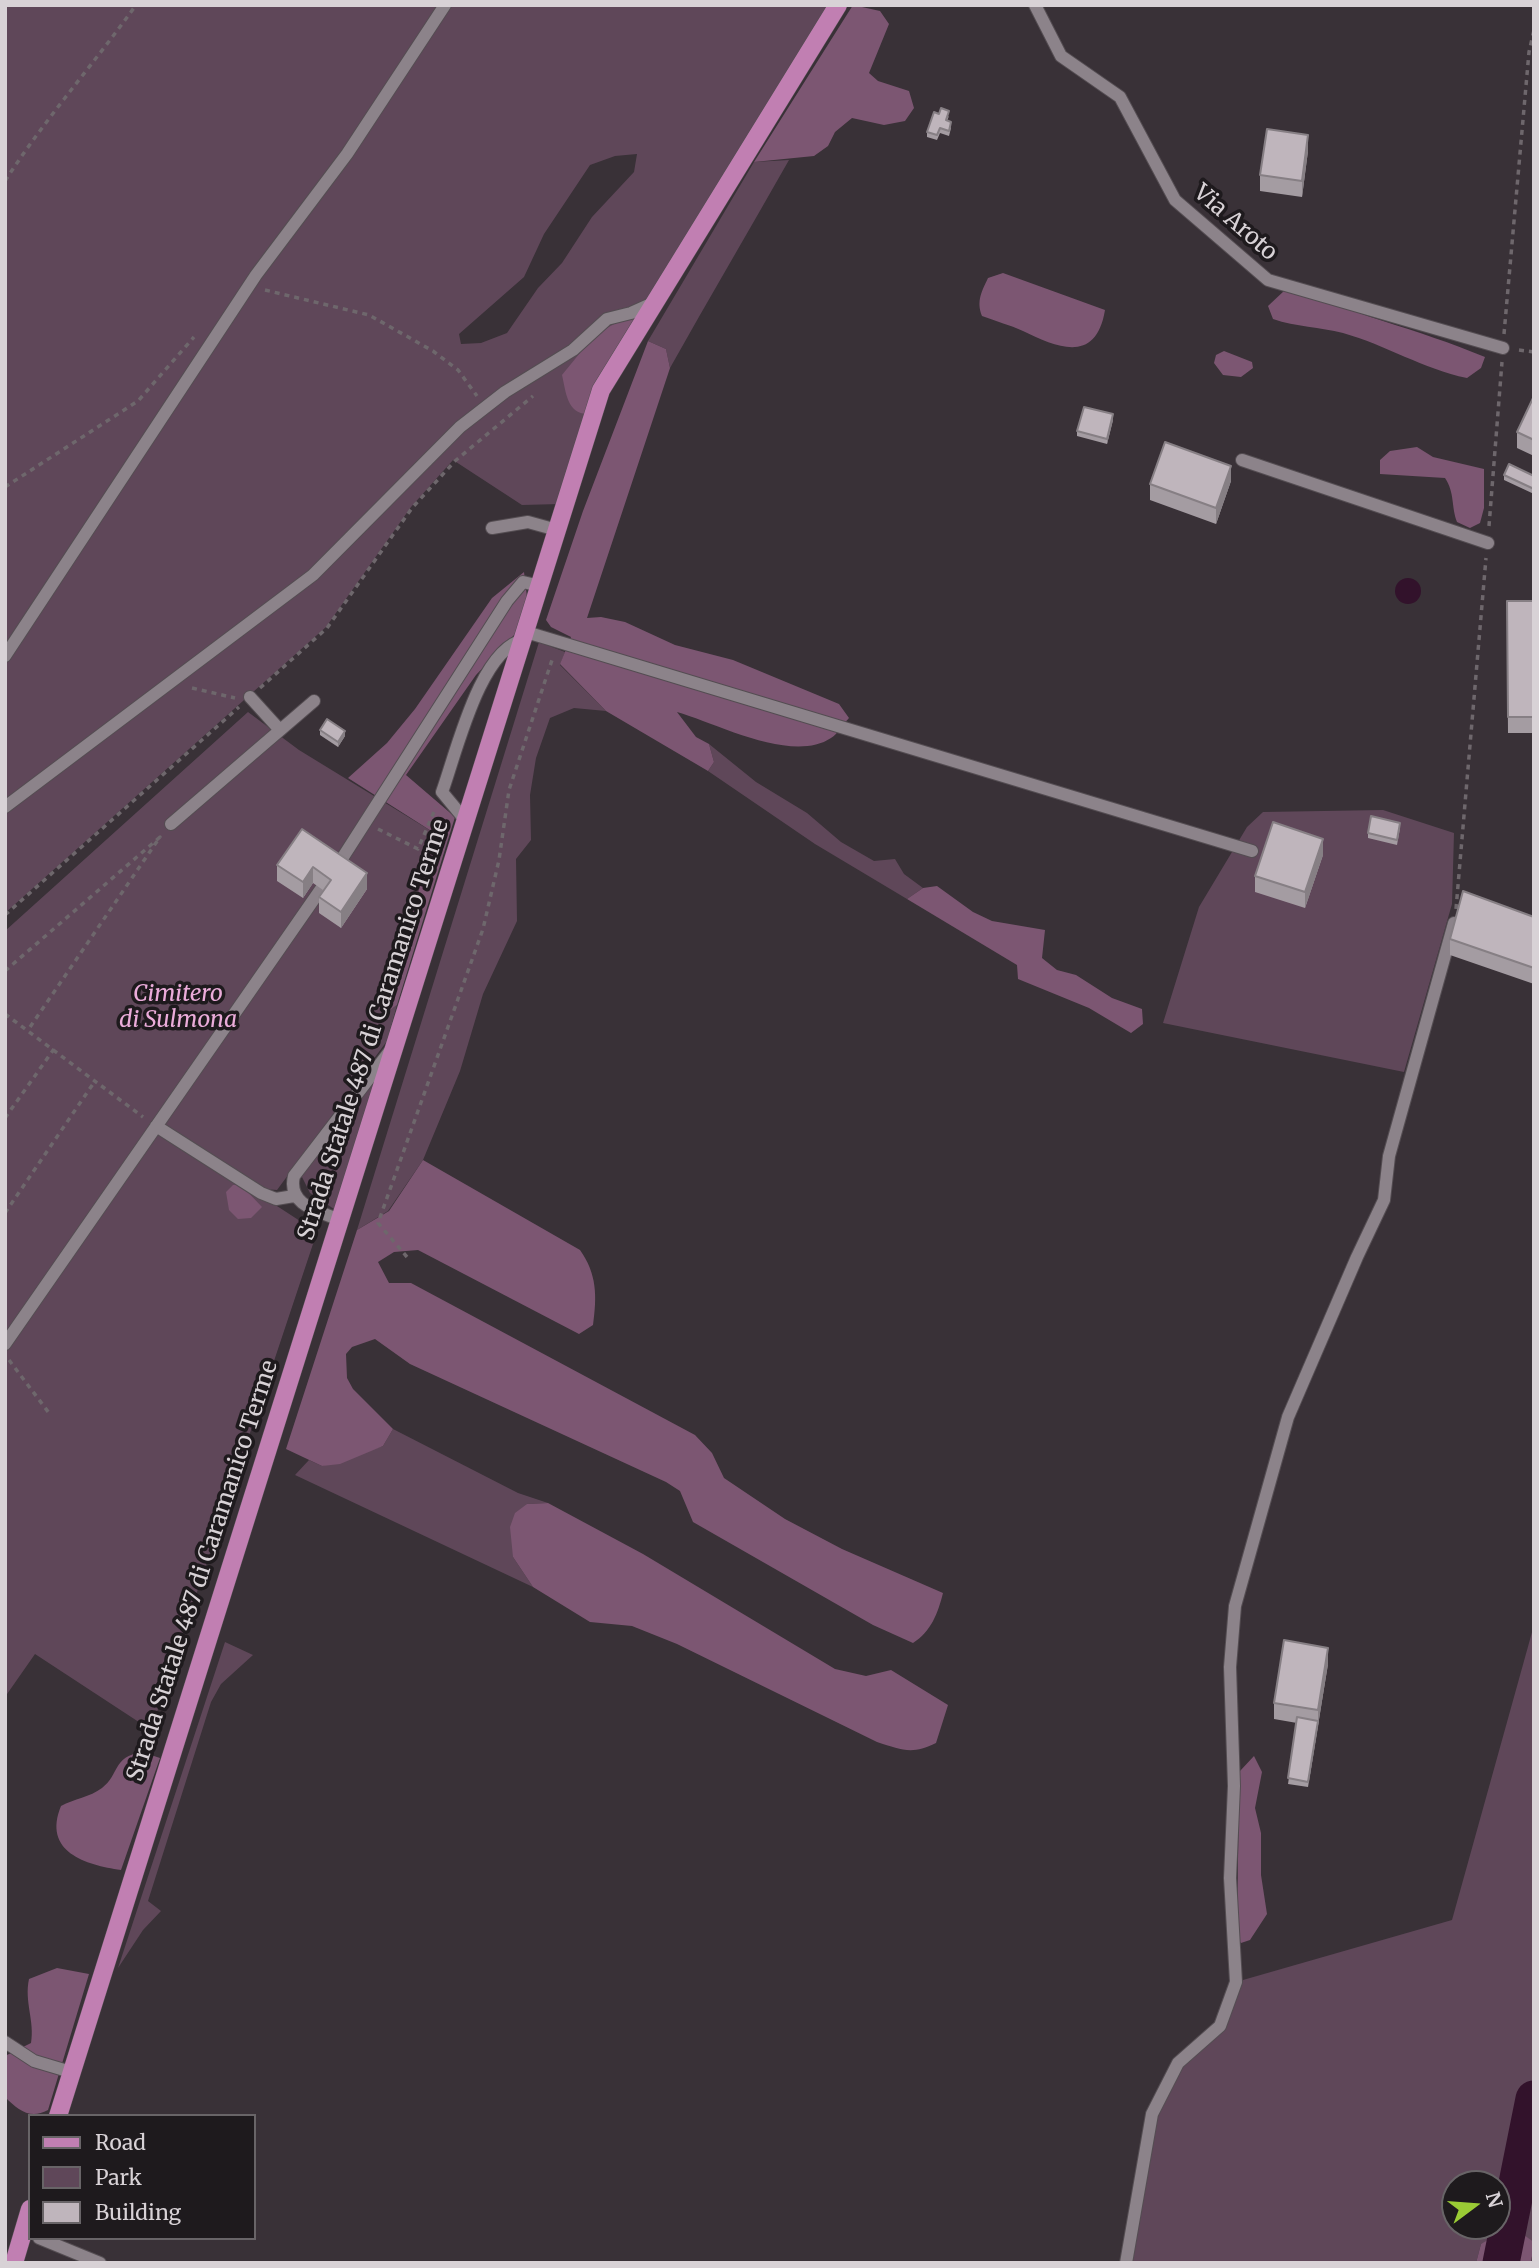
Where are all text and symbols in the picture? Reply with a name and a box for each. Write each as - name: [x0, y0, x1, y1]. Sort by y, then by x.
- street label: Via Aroto: [1188, 179, 1282, 267]
- street label: Strada Statale 487 di Caramanico Terme: [293, 816, 455, 1244]
- park label: Cimitero di Sulmona: [119, 980, 237, 1034]
- street label: Strada Statale 487 di Caramanico Terme: [122, 1357, 284, 1785]
- legend: [28, 2114, 256, 2240]
- text: Road: [95, 2129, 146, 2156]
- text: Park: [95, 2164, 142, 2191]
- north arrow: [1441, 2170, 1511, 2240]
- text: N: [1481, 2189, 1508, 2210]
- text: Building: [95, 2199, 181, 2226]

